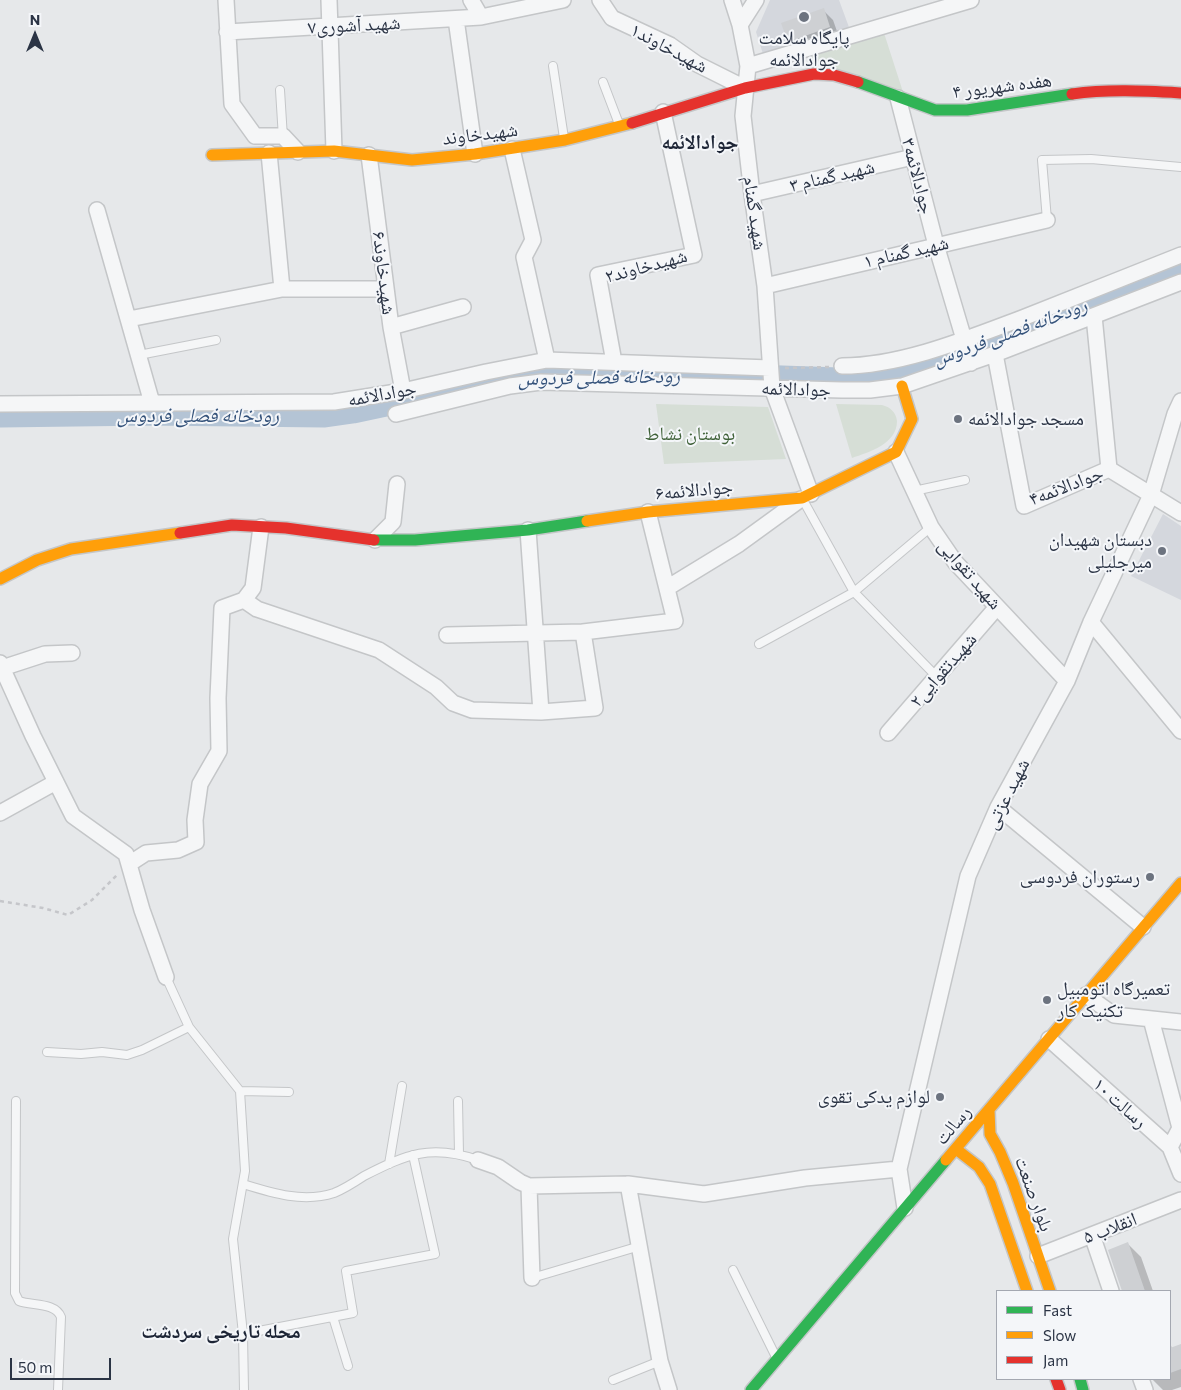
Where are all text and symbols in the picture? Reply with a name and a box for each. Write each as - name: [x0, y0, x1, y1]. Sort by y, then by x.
- north arrow: [10, 10, 60, 60]
- marker: پایگاه سلامت جوادالائمه: [797, 10, 811, 24]
- text: N: [30, 11, 40, 28]
- street label: شهید آشوری۷: [307, 11, 401, 39]
- street label: شهیدخاوند۱: [627, 18, 711, 78]
- place label: پایگاه سلامت جوادالائمه: [758, 27, 850, 71]
- street label: هفده شهریور ۴: [951, 69, 1053, 103]
- street label: شهیدخاوند: [441, 118, 519, 150]
- district label: جوادالائمه: [662, 130, 738, 154]
- street label: جوادالائمه۳: [897, 135, 939, 217]
- street label: شهید گمنام ۳: [787, 155, 877, 197]
- street label: شهید گمنام: [739, 174, 771, 252]
- street label: شهیدخاوند۶: [368, 230, 400, 316]
- street label: شهید گمنام ۱: [861, 231, 951, 273]
- street label: شهیدخاوند۲: [602, 244, 690, 288]
- water label: رودخانه فصلی فردوس: [930, 293, 1090, 371]
- water label: رودخانه فصلی فردوس: [518, 364, 680, 390]
- street label: جوادالائمه: [761, 376, 831, 402]
- street label: جوادالائمه: [346, 377, 418, 411]
- water label: رودخانه فصلی فردوس: [117, 403, 279, 427]
- place label: مسجد جوادالائمه: [968, 408, 1084, 430]
- marker: مسجد جوادالائمه: [952, 413, 964, 425]
- park label: بوستان نشاط: [645, 423, 735, 445]
- street label: جوادالائمه۴: [1026, 461, 1106, 511]
- street label: جوادالائمه۶: [654, 475, 734, 505]
- place label: دبستان شهیدان میرجلیلی: [1049, 529, 1152, 573]
- street label: شهید تقوایی: [933, 534, 1007, 614]
- marker: دبستان شهیدان میرجلیلی: [1156, 545, 1168, 557]
- street label: شهیدتقوایی۲: [905, 628, 981, 712]
- street label: شهید عزتی: [980, 755, 1034, 833]
- place label: رستوران فردوسی: [1020, 866, 1140, 888]
- marker: رستوران فردوسی: [1144, 871, 1156, 883]
- place label: تعمیرگاه اتومبیل تکنیک کار: [1057, 978, 1170, 1022]
- marker: تعمیرگاه اتومبیل تکنیک کار: [1041, 994, 1053, 1006]
- street label: رسالت ۱۰: [1088, 1073, 1152, 1133]
- place label: لوازم یدکی تقوی: [818, 1086, 930, 1108]
- marker: لوازم یدکی تقوی: [934, 1091, 946, 1103]
- street label: رسالت: [930, 1101, 976, 1149]
- street label: بلوار صنعت: [1010, 1153, 1058, 1235]
- street label: انقلاب ۵: [1080, 1207, 1140, 1249]
- legend: [996, 1290, 1171, 1380]
- text: Fast: [1043, 1301, 1072, 1319]
- district label: محله تاریخی سردشت: [141, 1319, 301, 1343]
- text: Slow: [1043, 1326, 1076, 1344]
- scale bar: [12, 1348, 114, 1380]
- text: Jam: [1043, 1351, 1068, 1369]
- text: 50 m: [18, 1358, 52, 1376]

